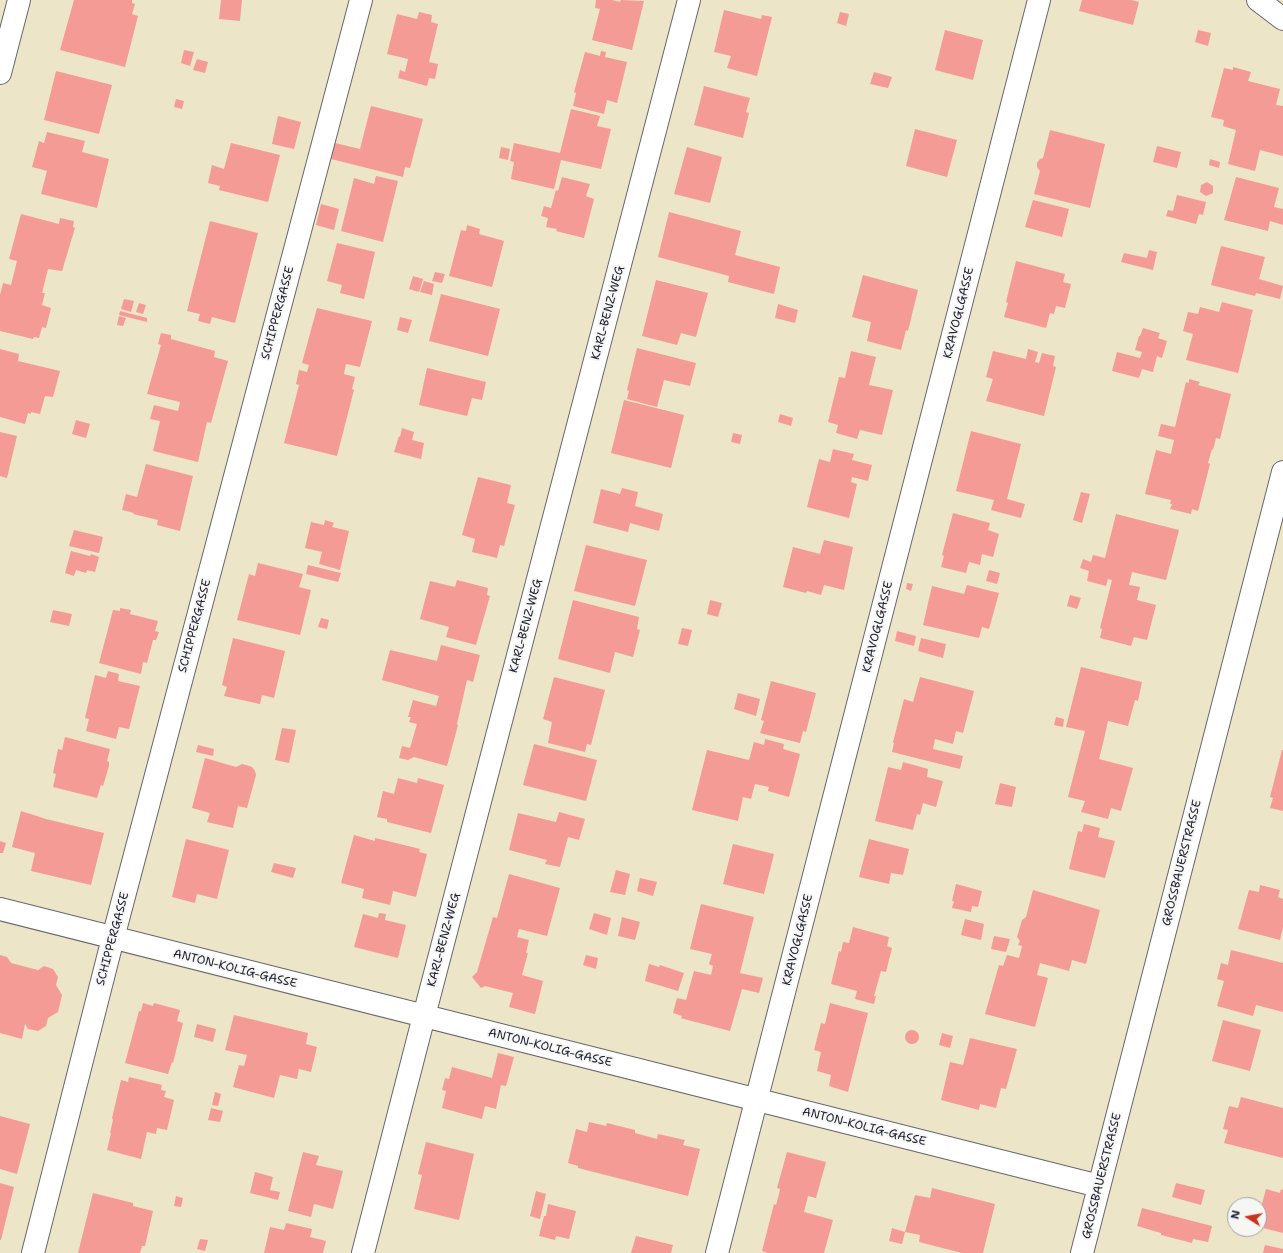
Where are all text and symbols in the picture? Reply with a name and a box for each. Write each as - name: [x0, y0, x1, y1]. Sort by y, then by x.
- street label: KARL-BENZ-WEG: [589, 264, 627, 362]
- street label: SCHIPPERGASSE: [259, 265, 297, 361]
- street label: KRAVOGLGASSE: [941, 266, 977, 360]
- street label: KARL-BENZ-WEG: [507, 577, 545, 675]
- street label: SCHIPPERGASSE: [176, 578, 214, 674]
- street label: KRAVOGLGASSE: [860, 580, 896, 674]
- street label: GROSSBAUERSTRASSE: [1159, 798, 1205, 928]
- street label: SCHIPPERGASSE: [94, 891, 132, 987]
- street label: KARL-BENZ-WEG: [425, 891, 463, 989]
- street label: KRAVOGLGASSE: [780, 893, 816, 987]
- street label: ANTON-KOLIG-GASSE: [172, 947, 298, 991]
- street label: ANTON-KOLIG-GASSE: [487, 1026, 613, 1070]
- street label: ANTON-KOLIG-GASSE: [801, 1105, 927, 1149]
- street label: GROSSBAUERSTRASSE: [1079, 1111, 1125, 1241]
- north arrow: [1227, 1197, 1267, 1237]
- text: N: [1228, 1209, 1244, 1221]

